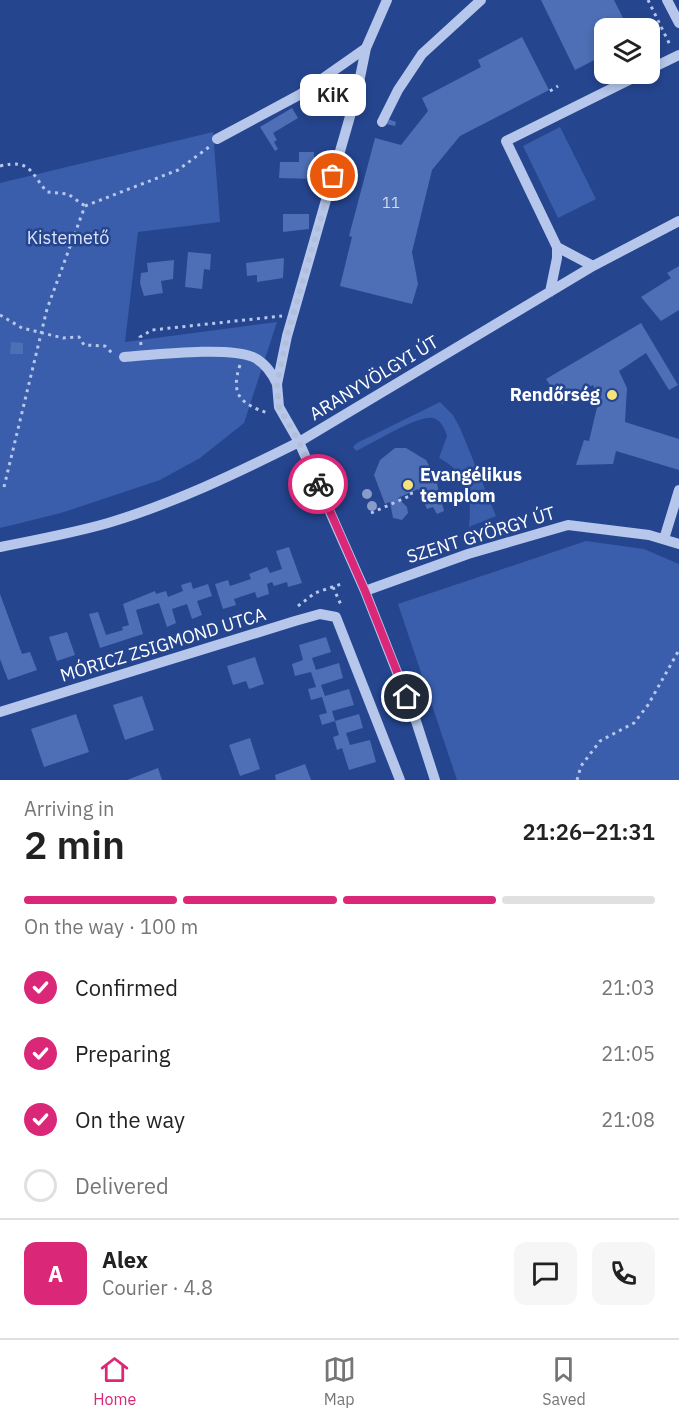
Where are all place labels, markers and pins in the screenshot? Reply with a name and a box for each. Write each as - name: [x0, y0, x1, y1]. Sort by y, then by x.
- callout: KiK: [300, 74, 366, 116]
- pin: [307, 150, 358, 201]
- place label: Rendőrség: [510, 383, 600, 406]
- marker: Rendőrség: [605, 388, 619, 402]
- place label: Evangélikus templom: [420, 463, 522, 507]
- marker: Evangélikus templom: [401, 478, 415, 492]
- pin: [381, 671, 432, 722]

